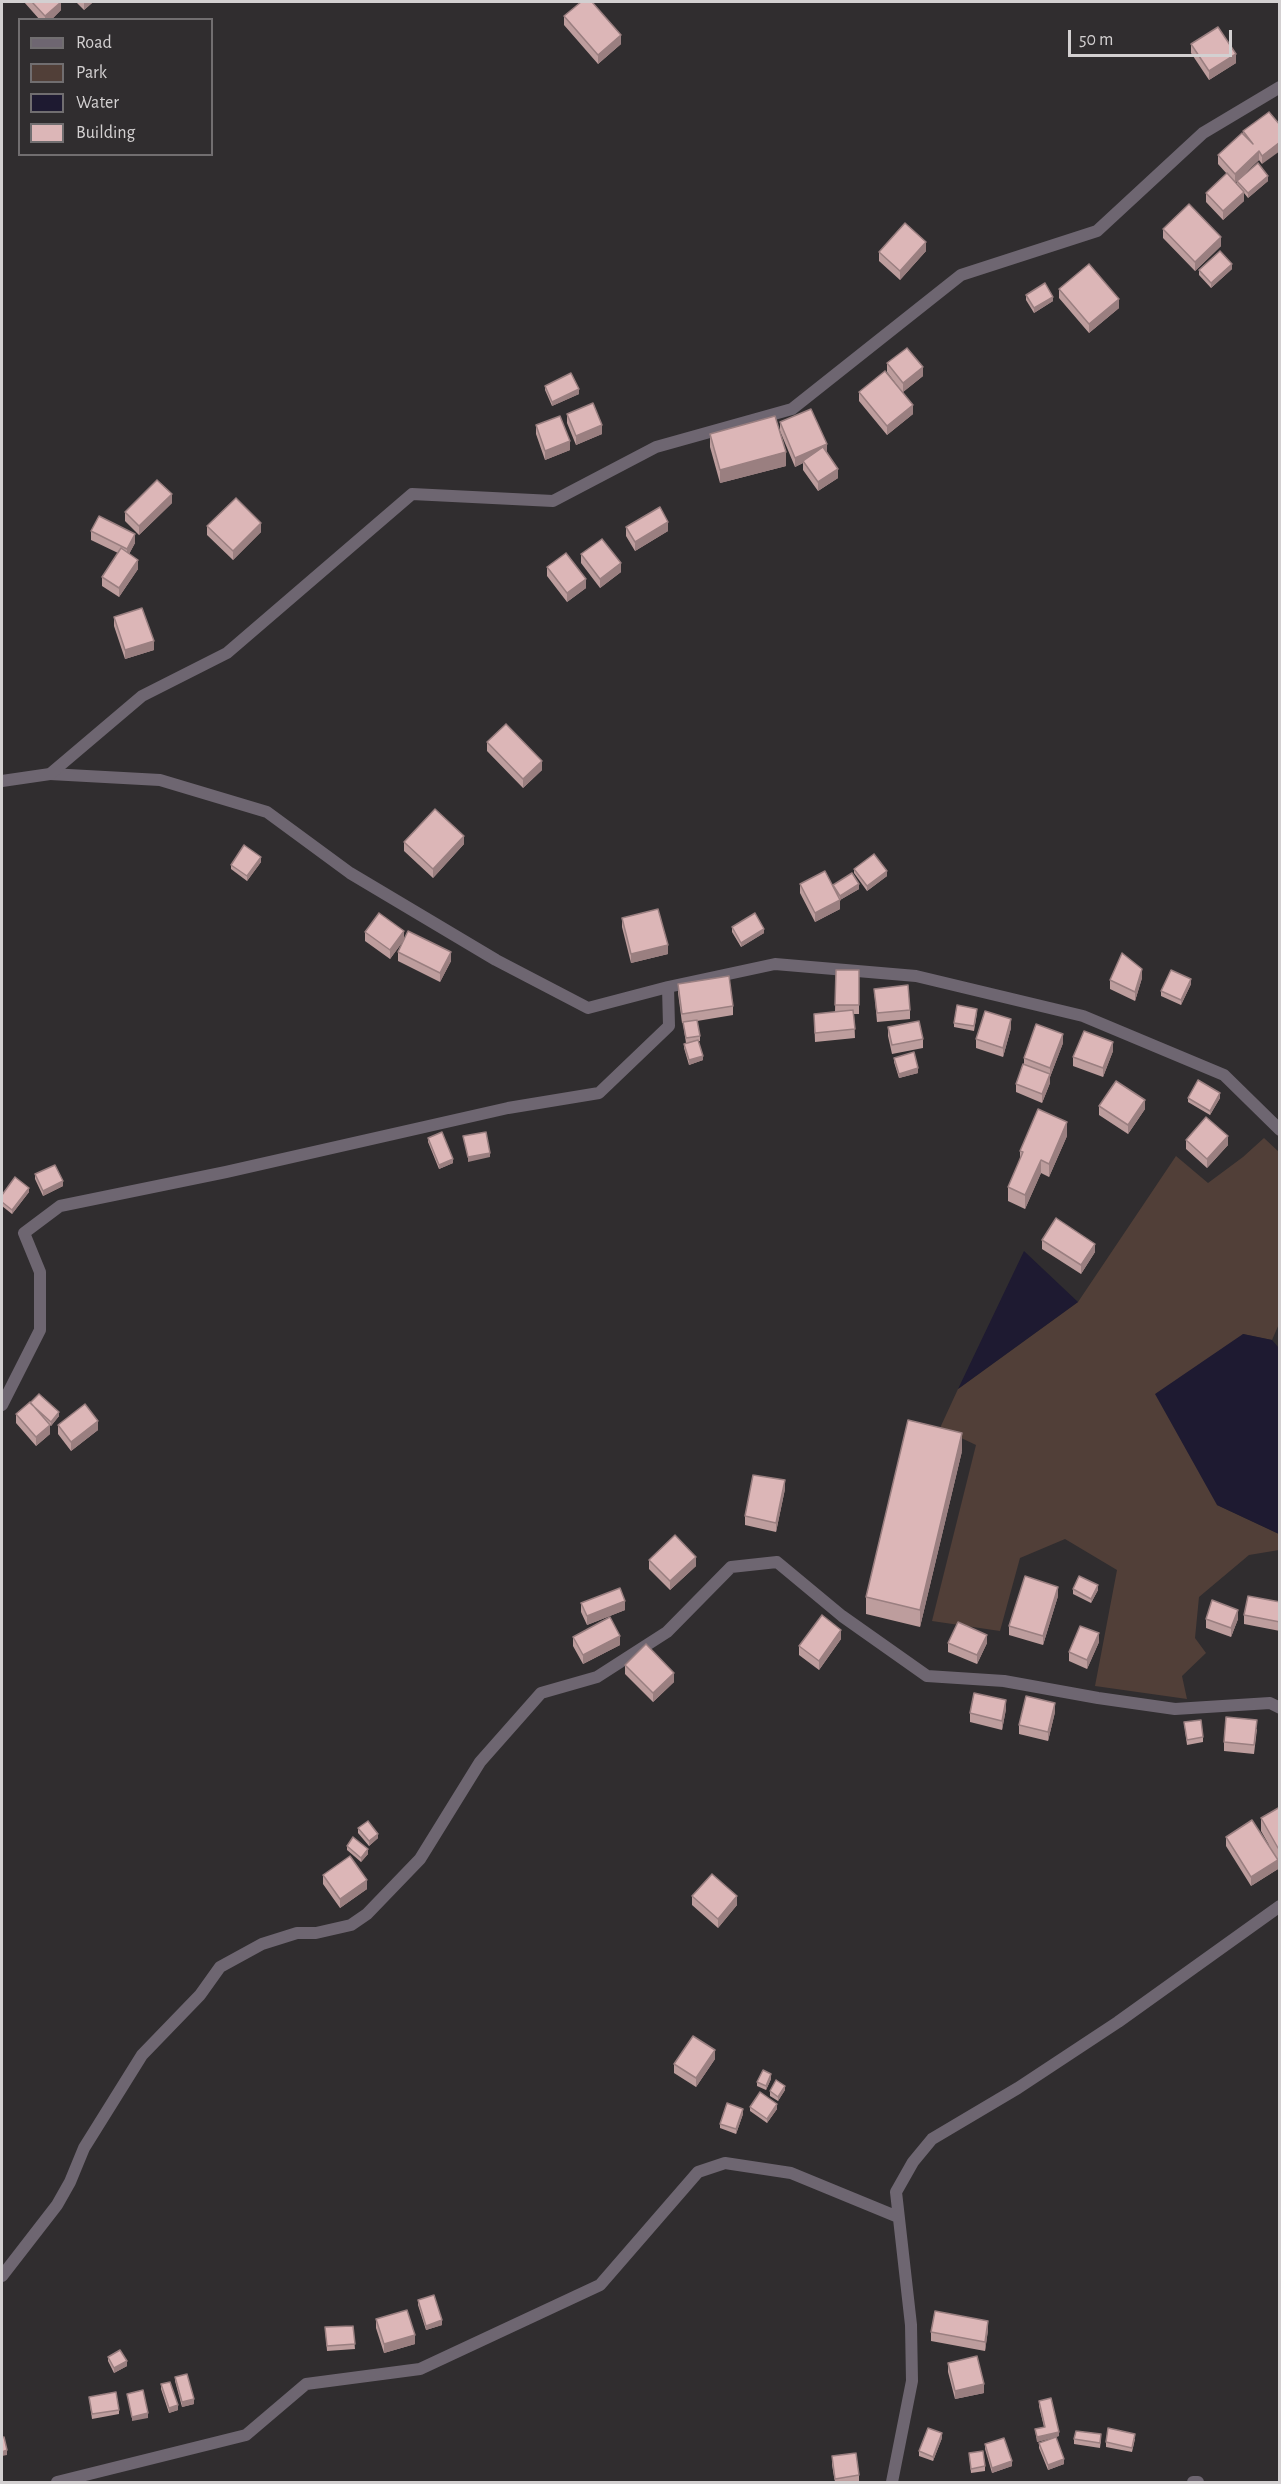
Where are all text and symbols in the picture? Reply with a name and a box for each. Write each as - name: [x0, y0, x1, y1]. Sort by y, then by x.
- legend: [18, 18, 213, 156]
- scale bar: [1071, 18, 1234, 56]
- text: 50 m: [1079, 31, 1113, 49]
- text: Road: [76, 34, 112, 52]
- text: Park: [76, 64, 107, 82]
- text: Water: [76, 94, 119, 112]
- text: Building: [76, 124, 135, 142]

